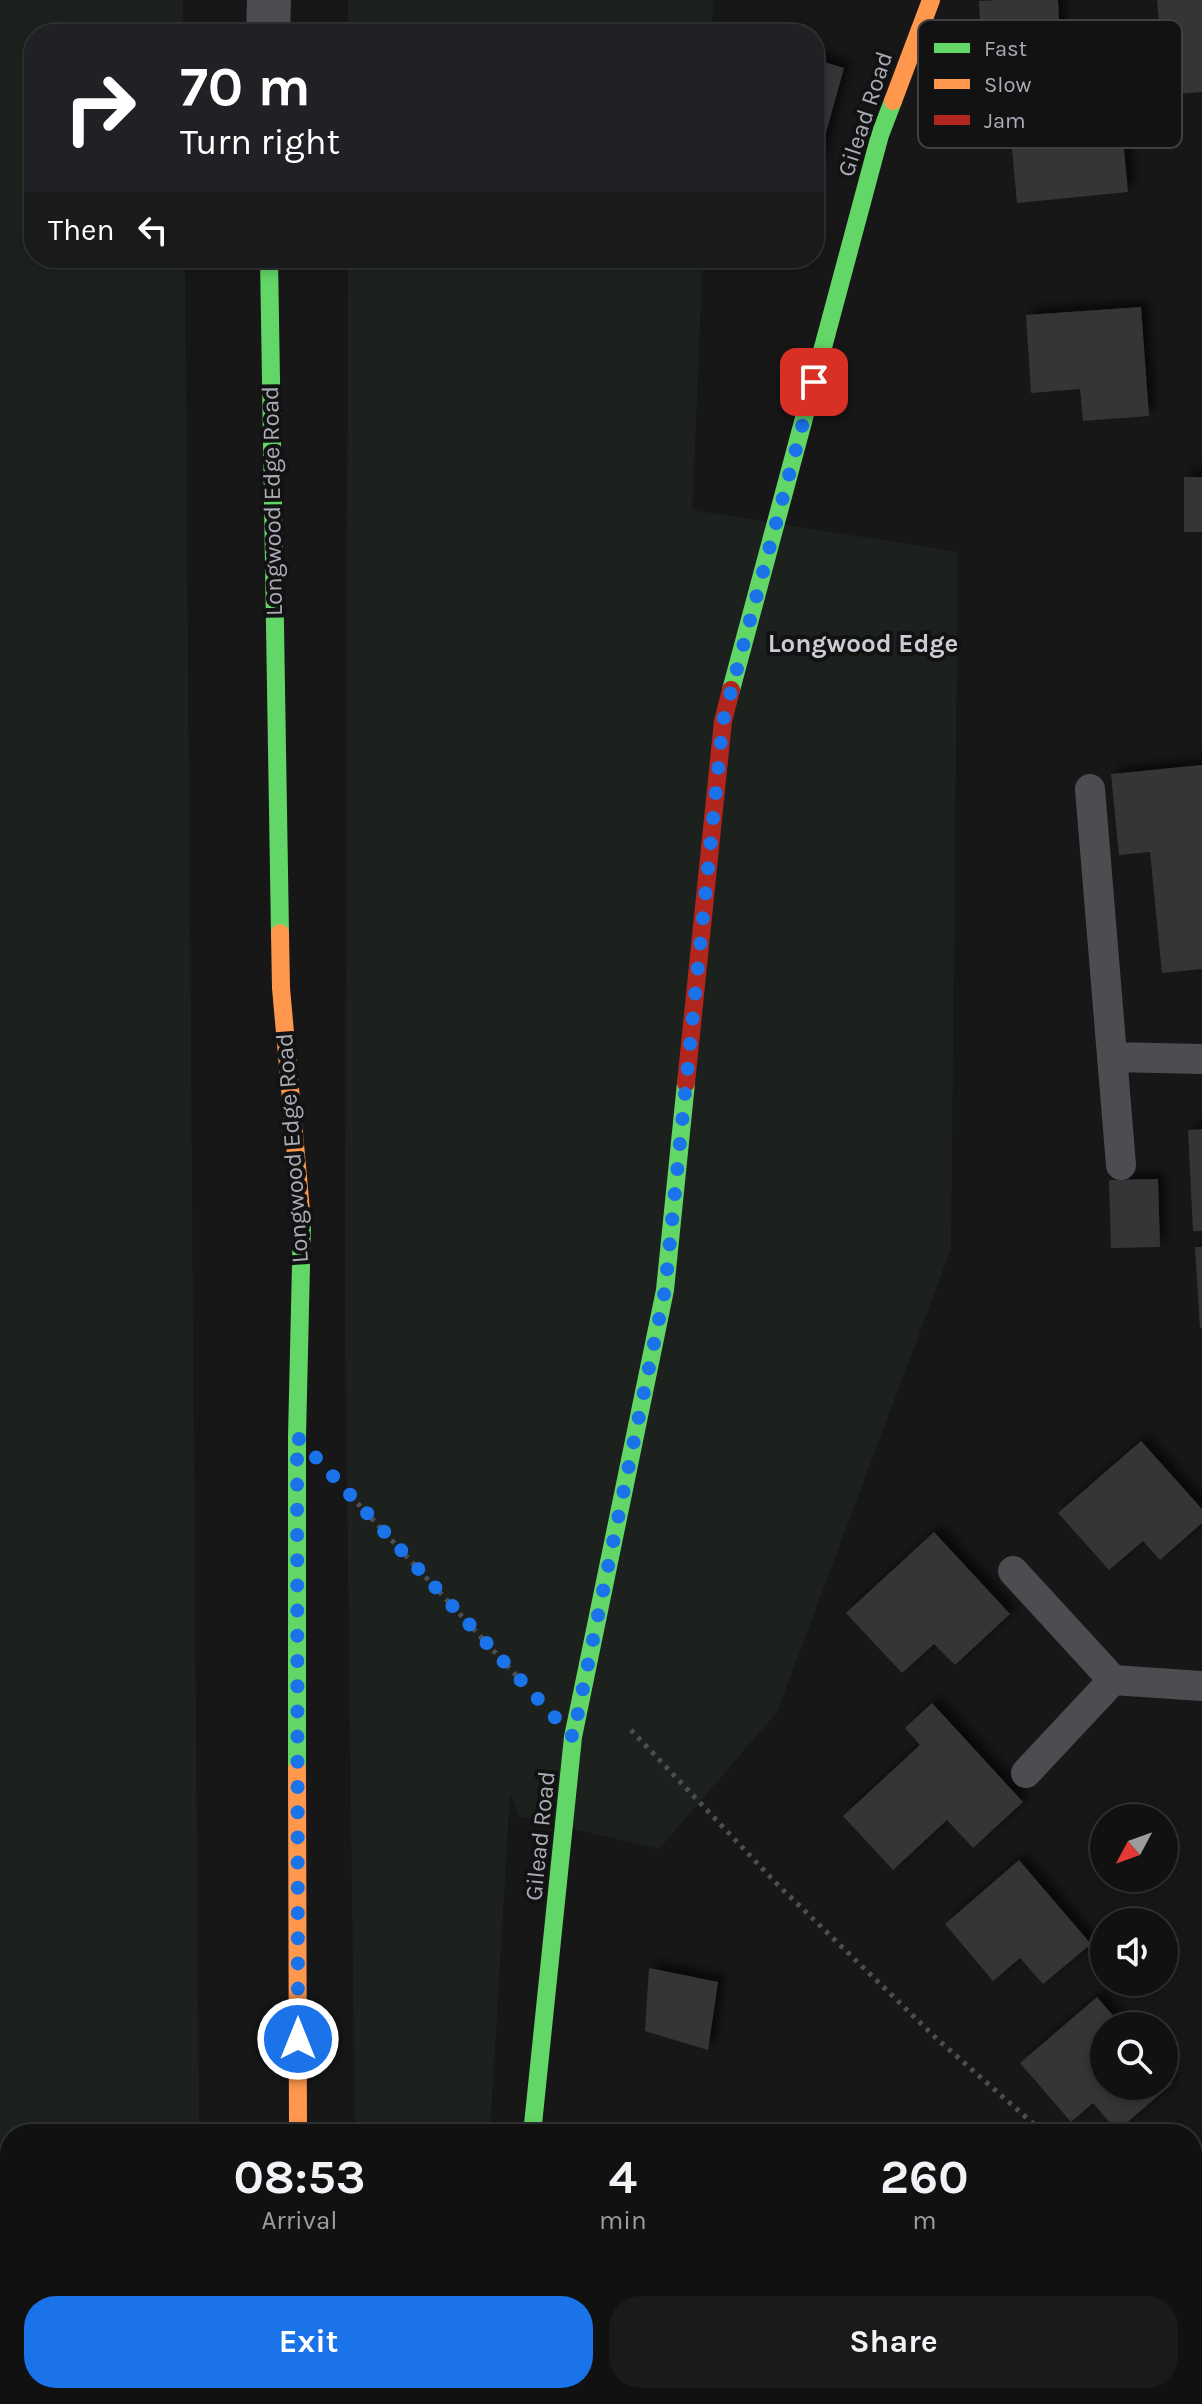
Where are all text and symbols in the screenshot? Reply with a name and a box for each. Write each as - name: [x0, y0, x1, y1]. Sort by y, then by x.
- legend: [918, 20, 1182, 148]
- text: Fast: [984, 36, 1027, 62]
- street label: Gilead Road: [832, 48, 898, 180]
- text: 70 m: [180, 54, 311, 119]
- icon: right: [48, 56, 152, 160]
- text: Slow: [984, 72, 1031, 98]
- text: Jam: [984, 108, 1026, 134]
- text: Turn right: [180, 121, 340, 163]
- icon: left: [131, 208, 175, 252]
- text: Then: [48, 212, 115, 248]
- pin: [780, 348, 848, 416]
- icon: arrive: [792, 360, 836, 404]
- street label: Longwood Edge Road: [256, 386, 288, 616]
- district label: Longwood Edge: [768, 628, 958, 659]
- street label: Longwood Edge Road: [270, 1032, 314, 1264]
- street label: Gilead Road: [519, 1770, 561, 1902]
- north arrow: [1090, 1804, 1178, 1892]
- map controls: [1090, 1804, 1178, 2100]
- button: sound: [1090, 1908, 1178, 1996]
- position arrow: [256, 1997, 340, 2081]
- button: search: [1090, 2012, 1178, 2100]
- text: 08:53: [233, 2149, 366, 2205]
- text: 4: [609, 2149, 637, 2205]
- text: 260: [880, 2149, 969, 2205]
- text: Arrival: [261, 2205, 338, 2236]
- text: min: [599, 2205, 647, 2236]
- text: m: [912, 2205, 937, 2236]
- button: Exit: [24, 2296, 593, 2388]
- button: Share: [609, 2296, 1178, 2388]

